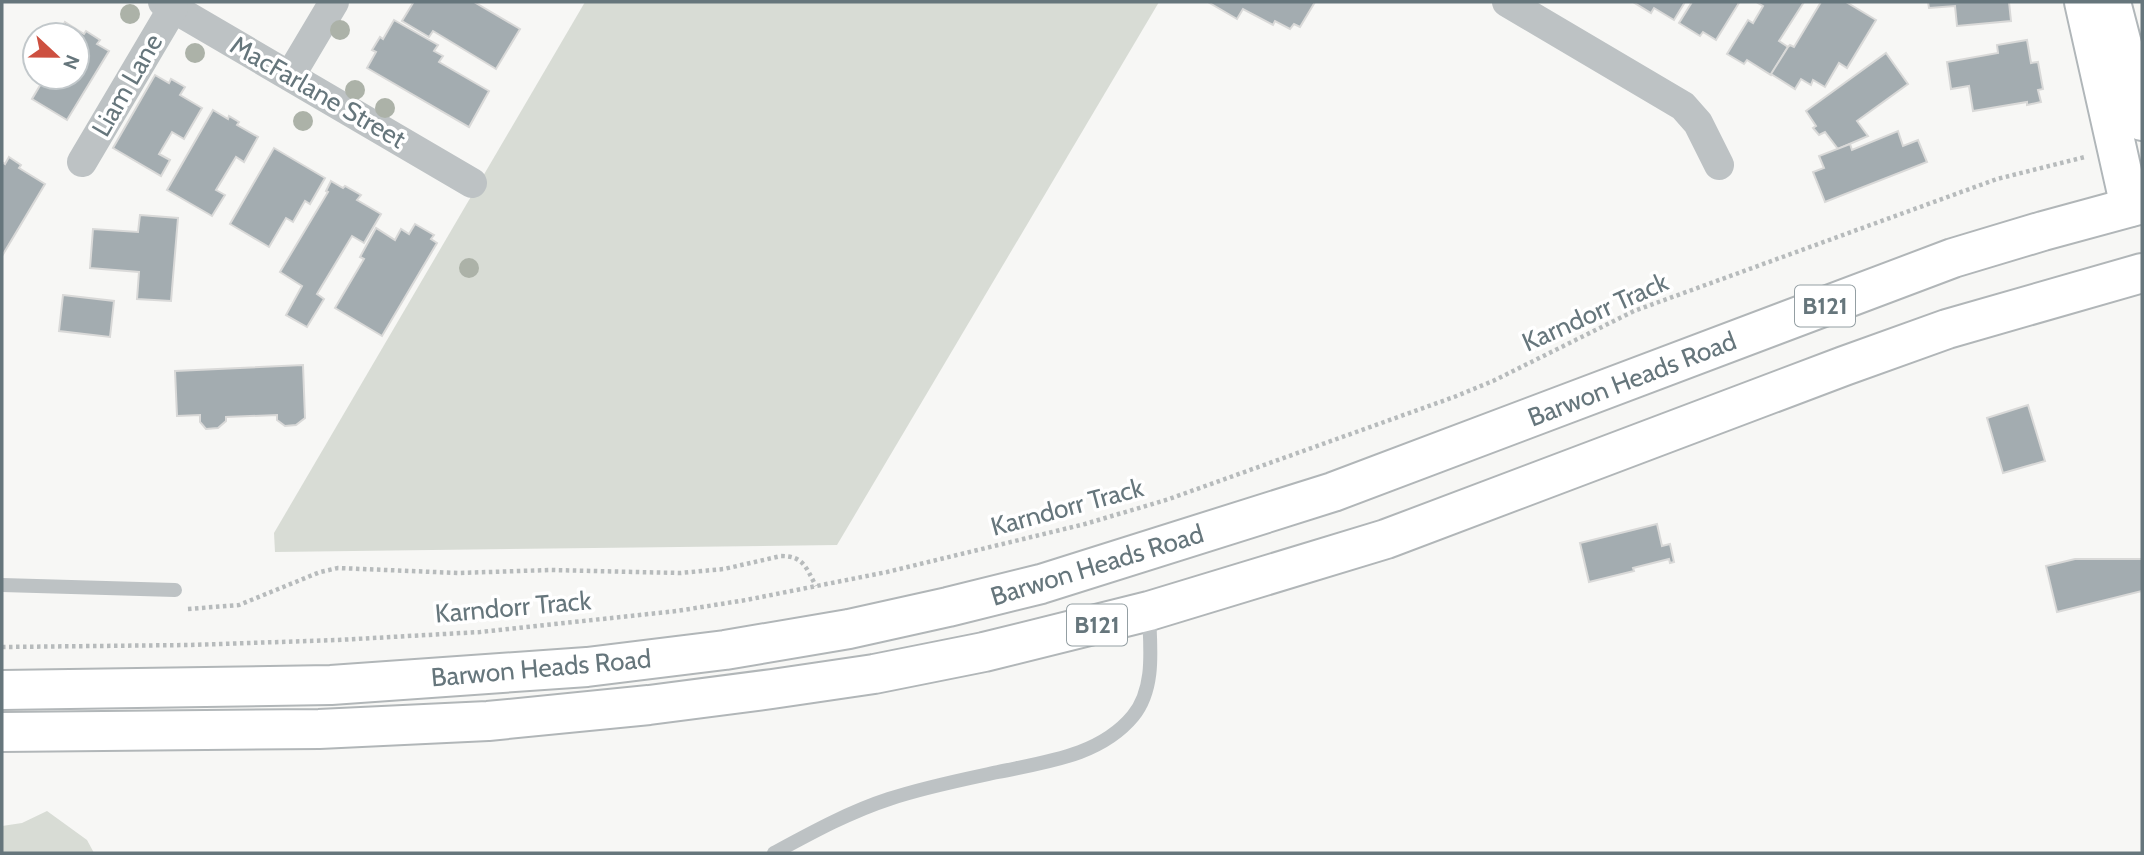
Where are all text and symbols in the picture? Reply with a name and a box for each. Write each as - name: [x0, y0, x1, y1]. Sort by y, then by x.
- north arrow: [21, 21, 91, 91]
- street label: Liam Lane: [85, 28, 169, 142]
- street label: MacFarlane Street: [225, 29, 411, 155]
- text: N: [58, 52, 84, 73]
- street label: Karndorr Track: [1517, 265, 1673, 358]
- road number: B121: [1795, 286, 1855, 326]
- street label: Barwon Heads Road: [1523, 324, 1741, 434]
- street label: Karndorr Track: [987, 471, 1147, 543]
- street label: Barwon Heads Road: [987, 517, 1207, 613]
- street label: Karndorr Track: [434, 584, 593, 630]
- road number: B121: [1067, 604, 1127, 646]
- street label: Barwon Heads Road: [430, 642, 652, 694]

